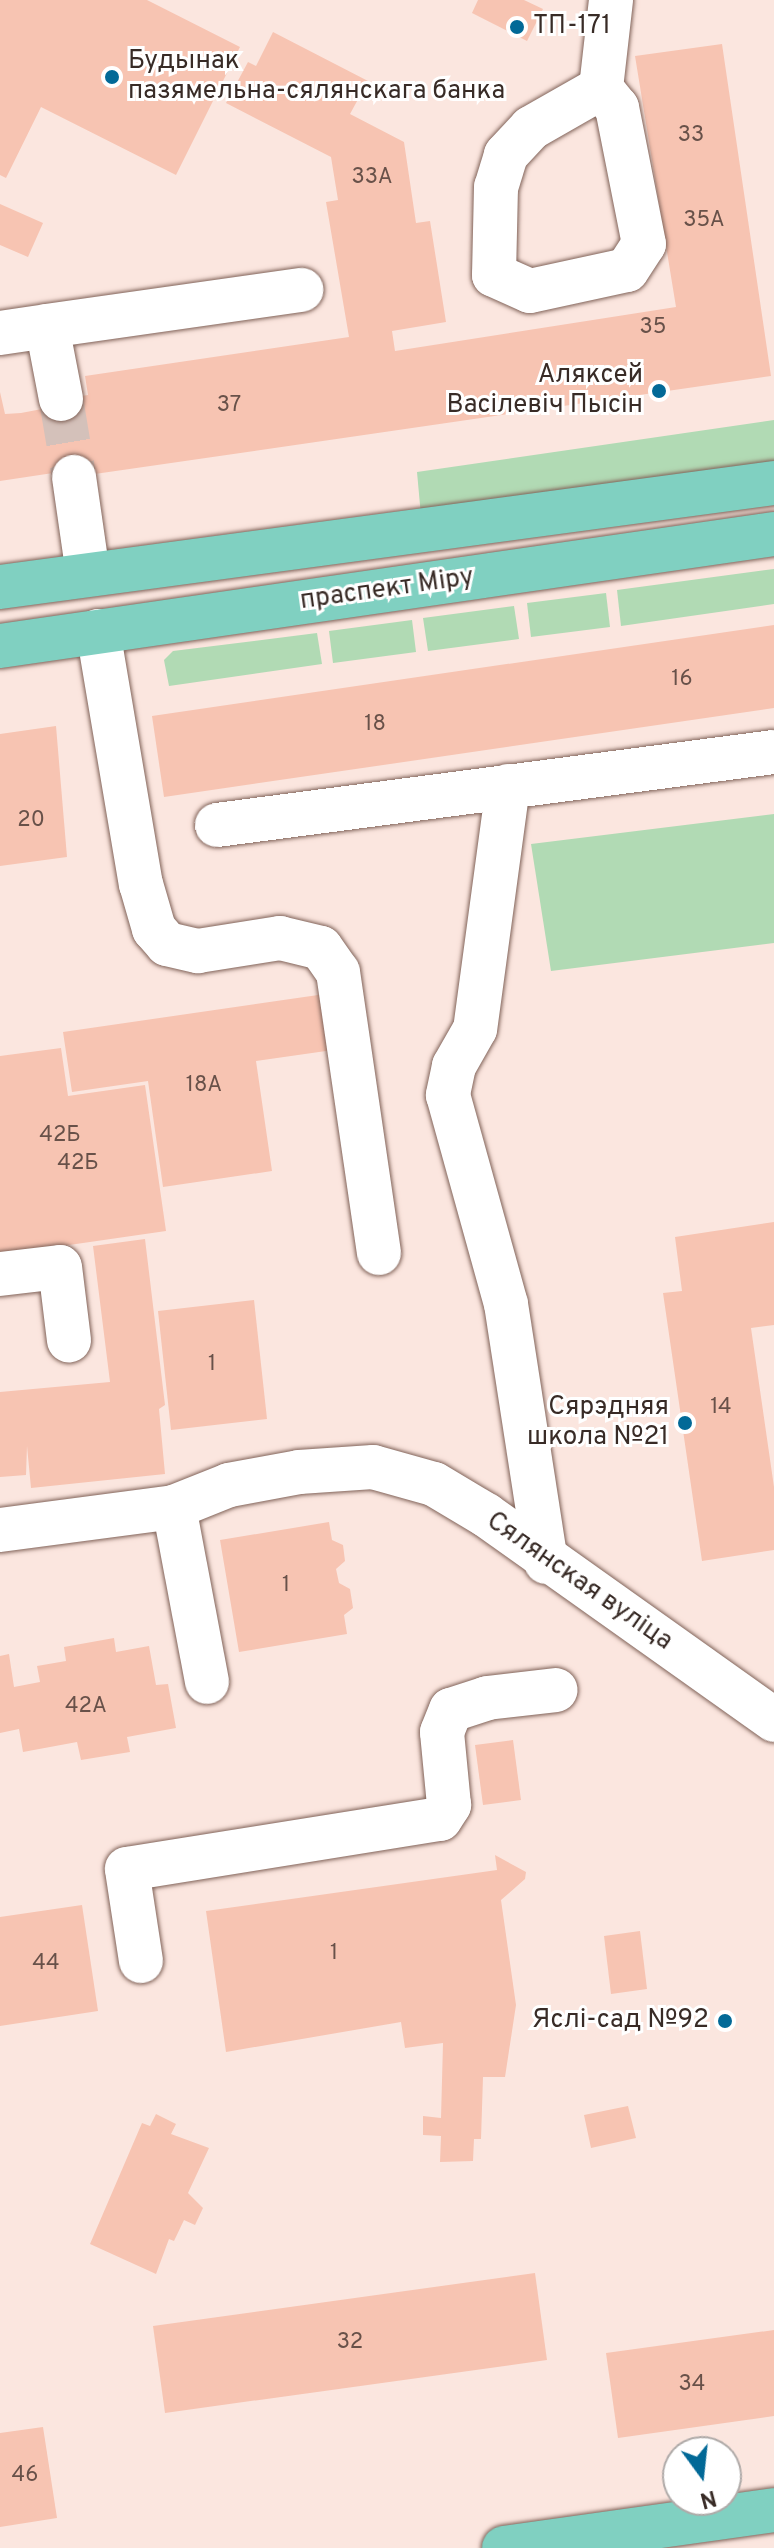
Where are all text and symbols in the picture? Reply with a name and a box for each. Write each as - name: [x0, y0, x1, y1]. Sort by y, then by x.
- place label: ТП-171: [533, 11, 611, 43]
- marker: ТП-171: [508, 18, 526, 36]
- place label: Будынак пазямельна-сялянскага банка: [128, 46, 505, 108]
- marker: Будынак пазямельна-сялянскага банка: [103, 68, 121, 86]
- house number: 33: [678, 123, 704, 149]
- house number: 33А: [351, 165, 393, 191]
- house number: 35А: [683, 208, 725, 234]
- house number: 35: [640, 315, 666, 341]
- place label: Аляксей Васілевіч Пысін: [446, 360, 643, 422]
- marker: Аляксей Васілевіч Пысін: [650, 382, 668, 400]
- house number: 37: [217, 393, 241, 419]
- street label: праспект Міру: [298, 562, 476, 618]
- house number: 16: [671, 667, 693, 693]
- house number: 18: [364, 712, 386, 738]
- house number: 20: [17, 808, 45, 834]
- house number: 18А: [186, 1073, 222, 1099]
- house number: 42Б: [39, 1123, 81, 1149]
- house number: 42Б: [57, 1151, 99, 1177]
- house number: 1: [208, 1352, 216, 1378]
- place label: Сярэдняя школа №21: [527, 1392, 669, 1454]
- house number: 14: [710, 1395, 732, 1421]
- marker: Сярэдняя школа №21: [676, 1414, 694, 1432]
- street label: Сялянская вуліца: [480, 1506, 678, 1658]
- house number: 1: [282, 1573, 290, 1599]
- house number: 42А: [65, 1694, 107, 1720]
- house number: 1: [330, 1941, 338, 1967]
- house number: 44: [32, 1951, 60, 1977]
- place label: Яслі-сад №92: [532, 2005, 709, 2037]
- marker: Яслі-сад №92: [716, 2012, 734, 2030]
- house number: 32: [337, 2330, 363, 2356]
- house number: 34: [679, 2372, 705, 2398]
- north arrow: [662, 2436, 742, 2516]
- house number: 46: [12, 2463, 38, 2489]
- text: N: [697, 2483, 719, 2513]

